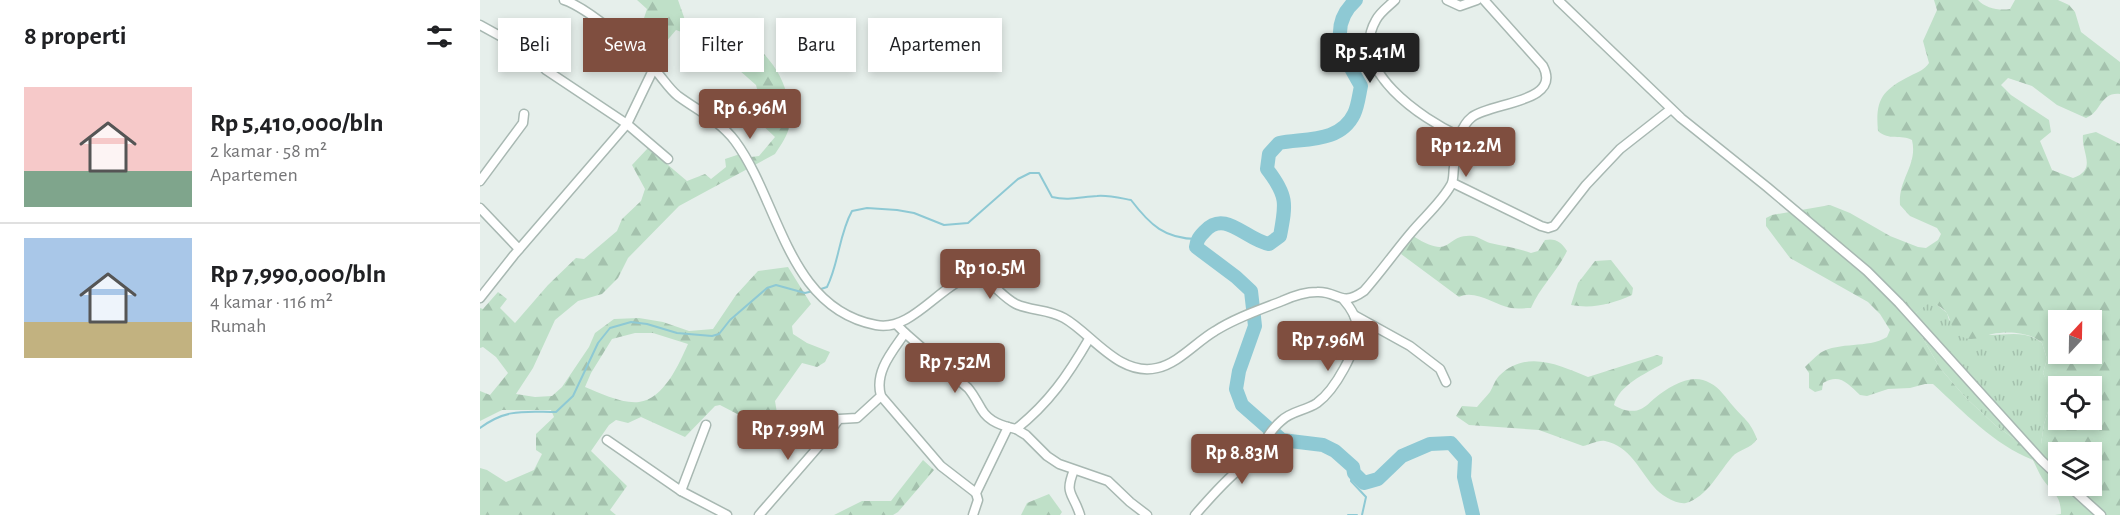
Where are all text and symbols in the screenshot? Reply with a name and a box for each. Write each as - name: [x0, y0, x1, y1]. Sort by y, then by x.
- chip: Beli: [498, 18, 571, 72]
- chip: Sewa: [583, 18, 668, 72]
- chip: Filter: [680, 18, 764, 72]
- chip: Baru: [776, 18, 856, 72]
- chip: Apartemen: [868, 18, 1002, 72]
- icon: filters: [423, 20, 456, 53]
- text: 8 properti: [24, 23, 126, 49]
- pin: Rp 5.41M: [1308, 33, 1432, 84]
- text: Rp 5.41M: [1334, 42, 1406, 62]
- pin: Rp 6.96M: [688, 89, 812, 140]
- text: Rp 6.96M: [713, 98, 787, 118]
- text: Rp 5,410,000/bln: [210, 110, 384, 136]
- icon: home: [72, 111, 144, 183]
- pin: Rp 12.2M: [1404, 127, 1528, 178]
- text: Rp 12.2M: [1430, 136, 1502, 156]
- text: 2 kamar · 58 m²: [210, 141, 327, 161]
- text: Apartemen: [210, 165, 298, 185]
- pin: Rp 10.5M: [928, 249, 1052, 300]
- text: Rp 10.5M: [954, 258, 1026, 278]
- text: Rp 7,990,000/bln: [210, 261, 386, 287]
- icon: home: [72, 262, 144, 334]
- text: 4 kamar · 116 m²: [210, 292, 333, 312]
- north arrow: [2048, 310, 2102, 364]
- map controls: [2048, 310, 2102, 496]
- text: Rumah: [210, 316, 266, 336]
- pin: Rp 7.96M: [1266, 321, 1390, 372]
- text: Rp 7.96M: [1291, 330, 1365, 350]
- pin: Rp 7.52M: [893, 343, 1017, 394]
- text: Rp 7.52M: [919, 352, 991, 372]
- button: locate: [2048, 376, 2102, 430]
- pin: Rp 7.99M: [726, 410, 850, 461]
- text: Rp 7.99M: [751, 419, 825, 439]
- pin: Rp 8.83M: [1180, 434, 1304, 485]
- button: layers: [2048, 442, 2102, 496]
- text: Rp 8.83M: [1205, 443, 1279, 463]

